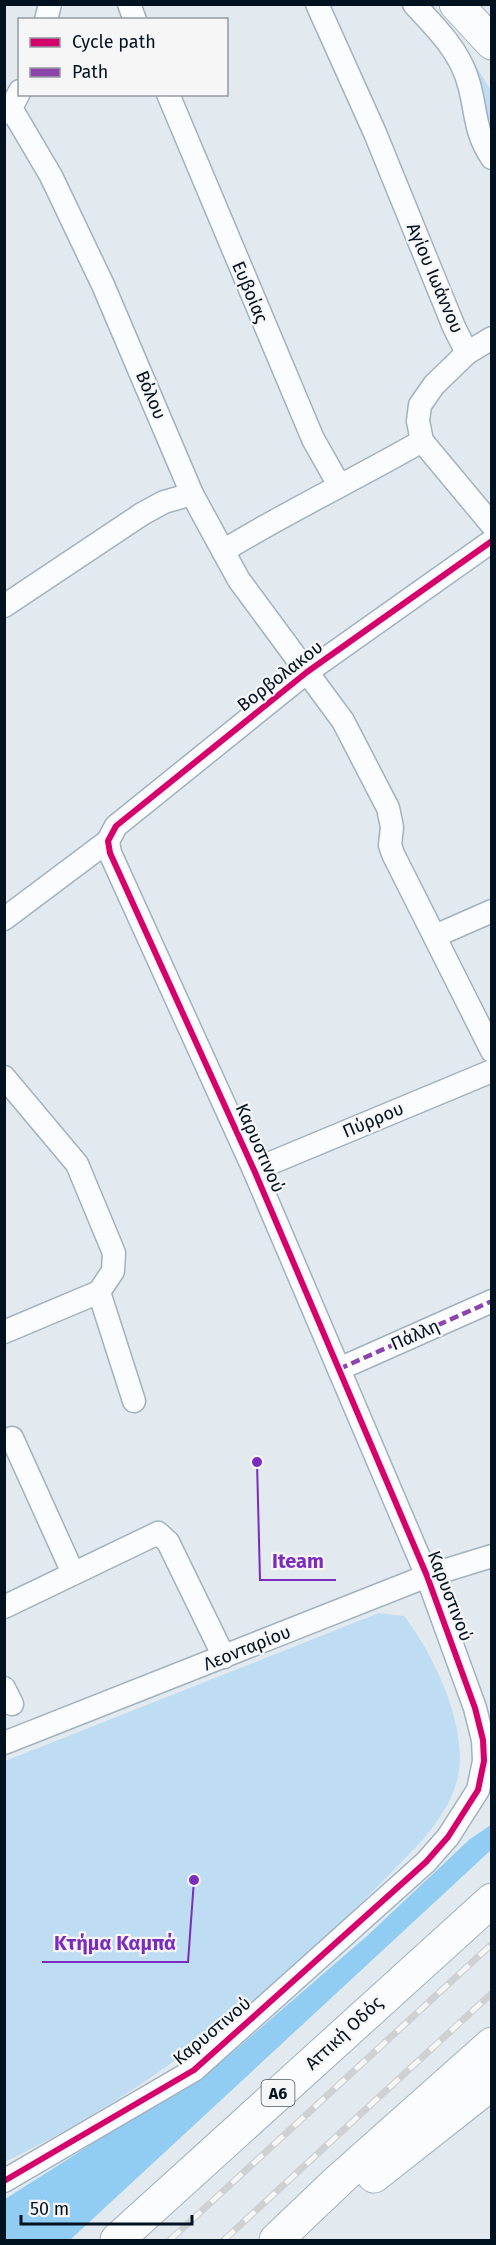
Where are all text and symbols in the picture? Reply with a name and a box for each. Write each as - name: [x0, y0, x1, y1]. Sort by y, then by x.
- legend: [18, 18, 228, 96]
- text: Cycle path: [72, 31, 156, 53]
- text: Path: [72, 61, 108, 83]
- street label: Αγίου Ιωάννου: [402, 220, 468, 336]
- street label: Ευβοίας: [227, 258, 273, 327]
- street label: Βόλου: [131, 367, 171, 423]
- street label: Βορβολακου: [233, 636, 327, 716]
- street label: Πύρρου: [339, 1097, 407, 1143]
- street label: Καρυστινού: [231, 1100, 289, 1196]
- street label: Πάλλη: [387, 1315, 443, 1355]
- callout: Iteam: [260, 1542, 336, 1580]
- street label: Καρυστινού: [423, 1548, 477, 1644]
- text: Iteam: [272, 1549, 324, 1573]
- street label: Λεονταρίου: [200, 1621, 294, 1675]
- callout: Kτήμα Καμπά: [42, 1924, 188, 1962]
- text: Kτήμα Καμπά: [54, 1931, 176, 1955]
- street label: Αττική Οδός: [301, 1991, 388, 2074]
- street label: Καρυστινού: [169, 1992, 255, 2070]
- road number: Α6: [262, 2080, 294, 2106]
- scale bar: [21, 2188, 192, 2226]
- text: 50 m: [30, 2198, 69, 2220]

